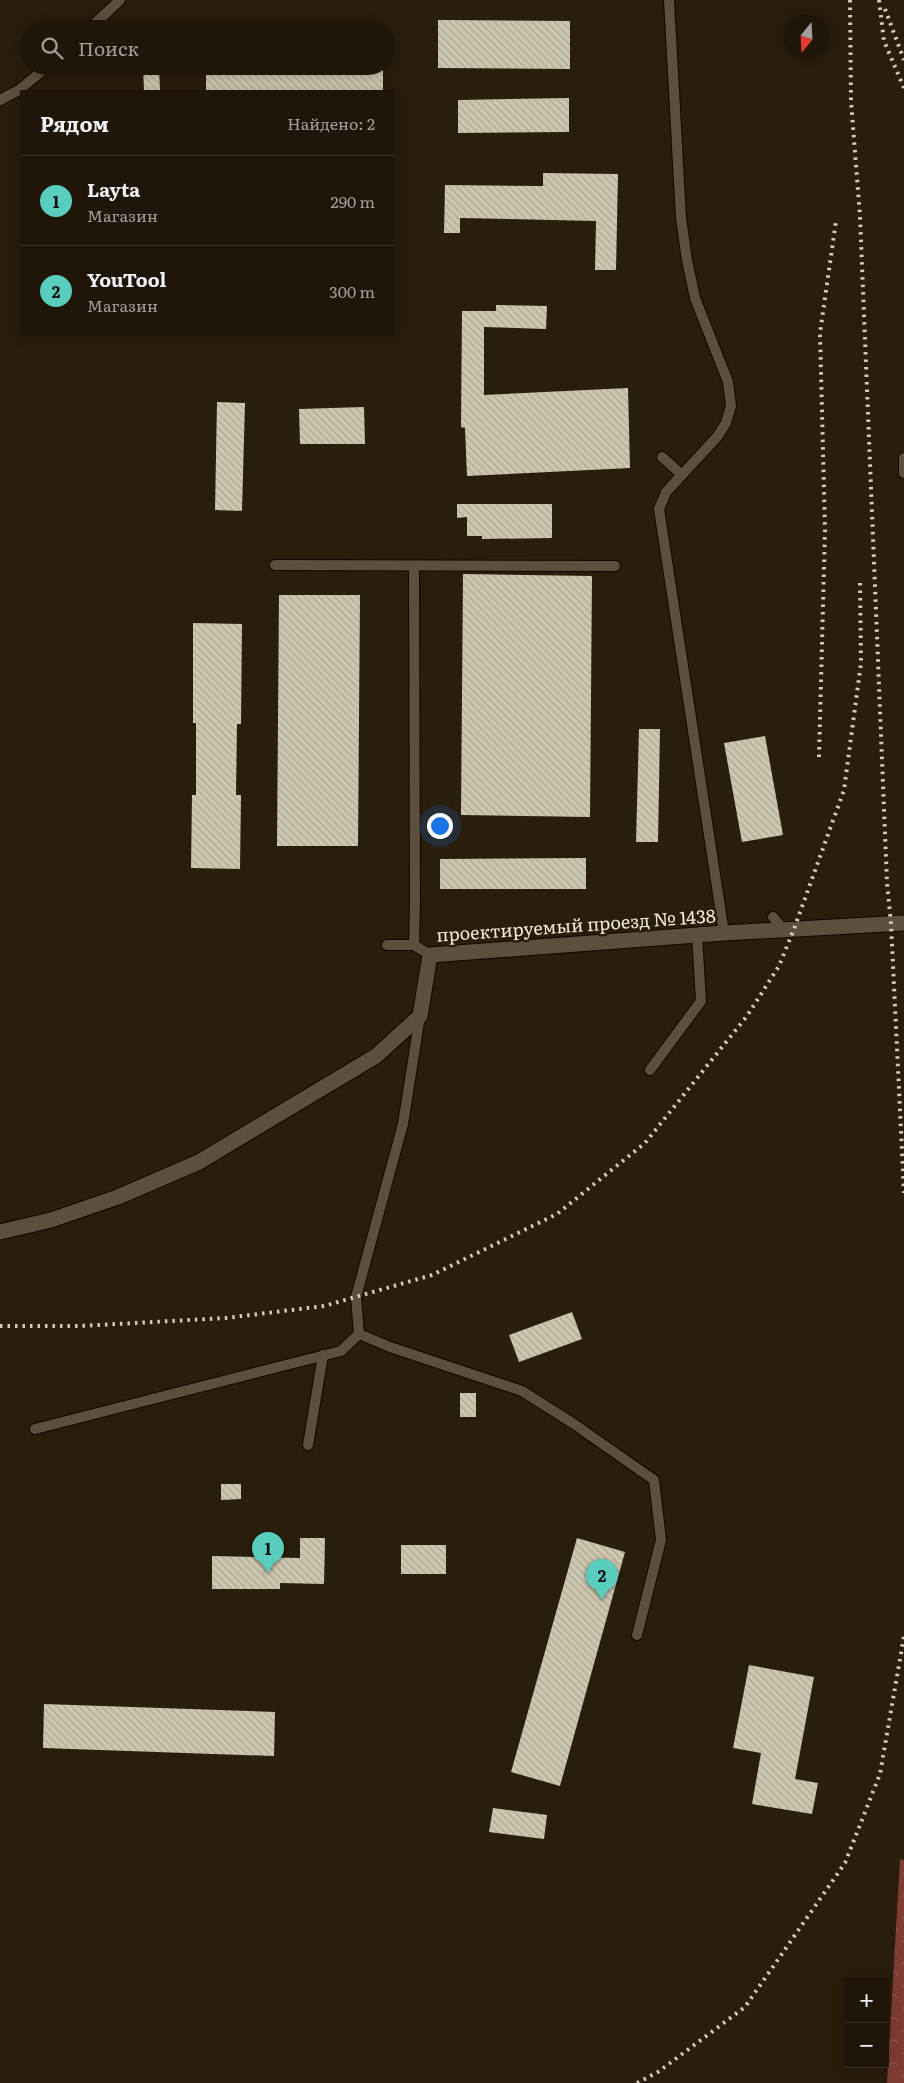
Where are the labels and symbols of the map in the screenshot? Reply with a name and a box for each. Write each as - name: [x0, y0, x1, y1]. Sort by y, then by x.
- north arrow: [784, 15, 829, 60]
- your location: [427, 813, 453, 839]
- street label: проектируемый проезд № 1438: [435, 901, 717, 948]
- pin: 1: [252, 1532, 284, 1573]
- pin: 2: [586, 1559, 618, 1600]

